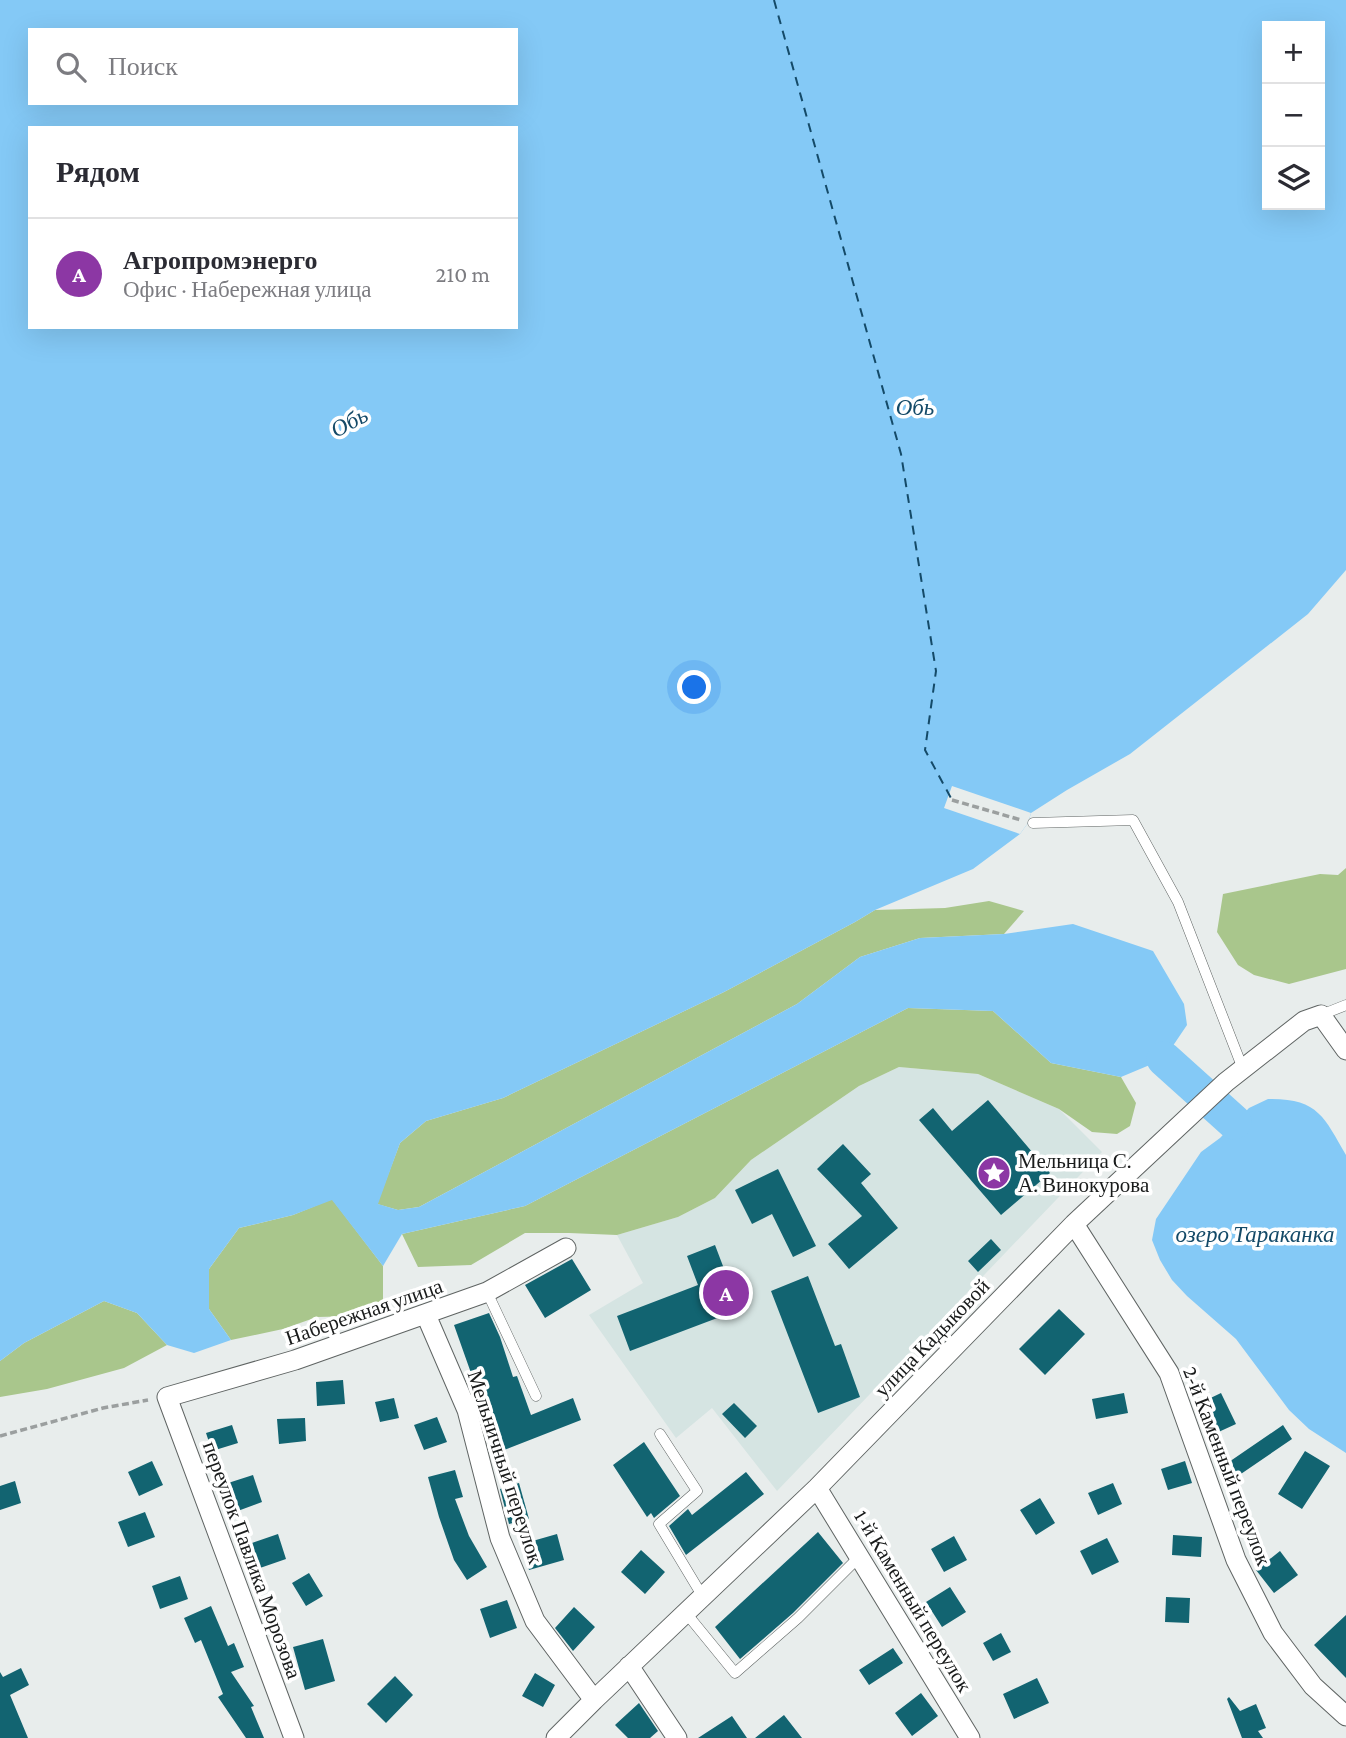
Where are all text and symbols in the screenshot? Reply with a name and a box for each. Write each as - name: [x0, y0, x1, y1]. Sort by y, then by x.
- map controls: [1262, 21, 1325, 210]
- button: +: [1262, 21, 1325, 84]
- search box: [28, 28, 518, 105]
- icon: search: [52, 48, 90, 86]
- text: Поиск: [108, 52, 178, 81]
- button: −: [1262, 84, 1325, 147]
- button: layers: [1262, 147, 1325, 210]
- text: Рядом: [56, 155, 140, 188]
- text: Агропромэнерго: [123, 246, 317, 275]
- text: A: [72, 261, 86, 287]
- text: 210 m: [436, 261, 490, 287]
- text: Офис · Набережная улица: [123, 276, 371, 302]
- water label: Обь: [896, 394, 934, 420]
- water label: Обь: [326, 401, 372, 443]
- your location: [677, 670, 711, 704]
- place label: Мельница С. А. Винокурова: [1018, 1149, 1150, 1197]
- place icon: Мельница С. А. Винокурова: [975, 1154, 1013, 1192]
- water label: озеро Тараканка: [1176, 1221, 1334, 1247]
- pin: A: [703, 1267, 749, 1319]
- street label: Набережная улица: [282, 1274, 446, 1350]
- street label: улица Кадыковой: [870, 1274, 994, 1402]
- street label: 2-й Каменный переулок: [1178, 1363, 1276, 1569]
- street label: Мельничный переулок: [462, 1367, 548, 1567]
- street label: переулок Павлика Морозова: [198, 1438, 306, 1683]
- street label: 1-й Каменный переулок: [849, 1506, 977, 1697]

